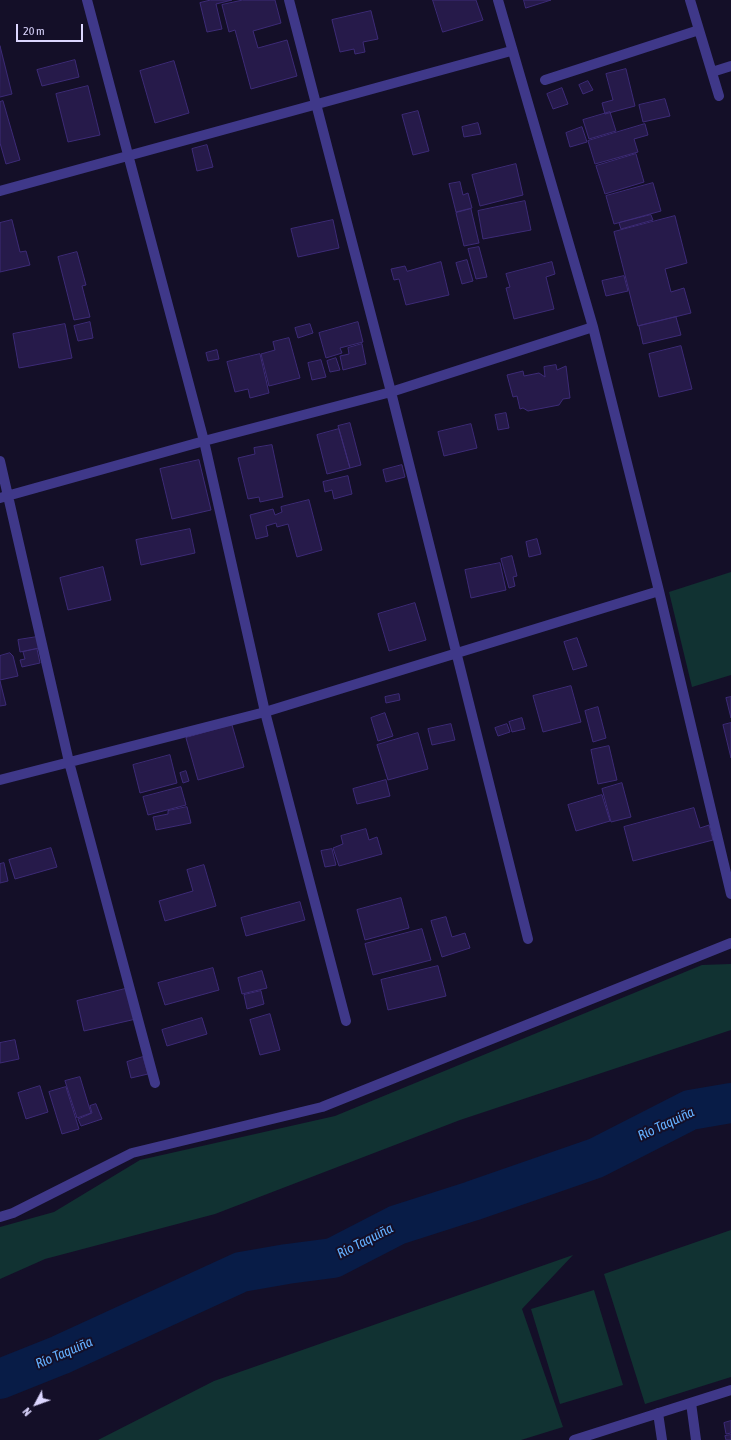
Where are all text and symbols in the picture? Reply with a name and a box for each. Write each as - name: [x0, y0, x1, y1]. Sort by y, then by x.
- scale bar: [18, 16, 85, 42]
- text: 20 m: [23, 24, 45, 38]
- water label: Río Taquiña: [635, 1104, 697, 1144]
- water label: Río Taquiña: [334, 1220, 396, 1262]
- water label: Río Taquiña: [33, 1333, 95, 1373]
- north arrow: [16, 1384, 56, 1424]
- text: N: [20, 1405, 34, 1418]

